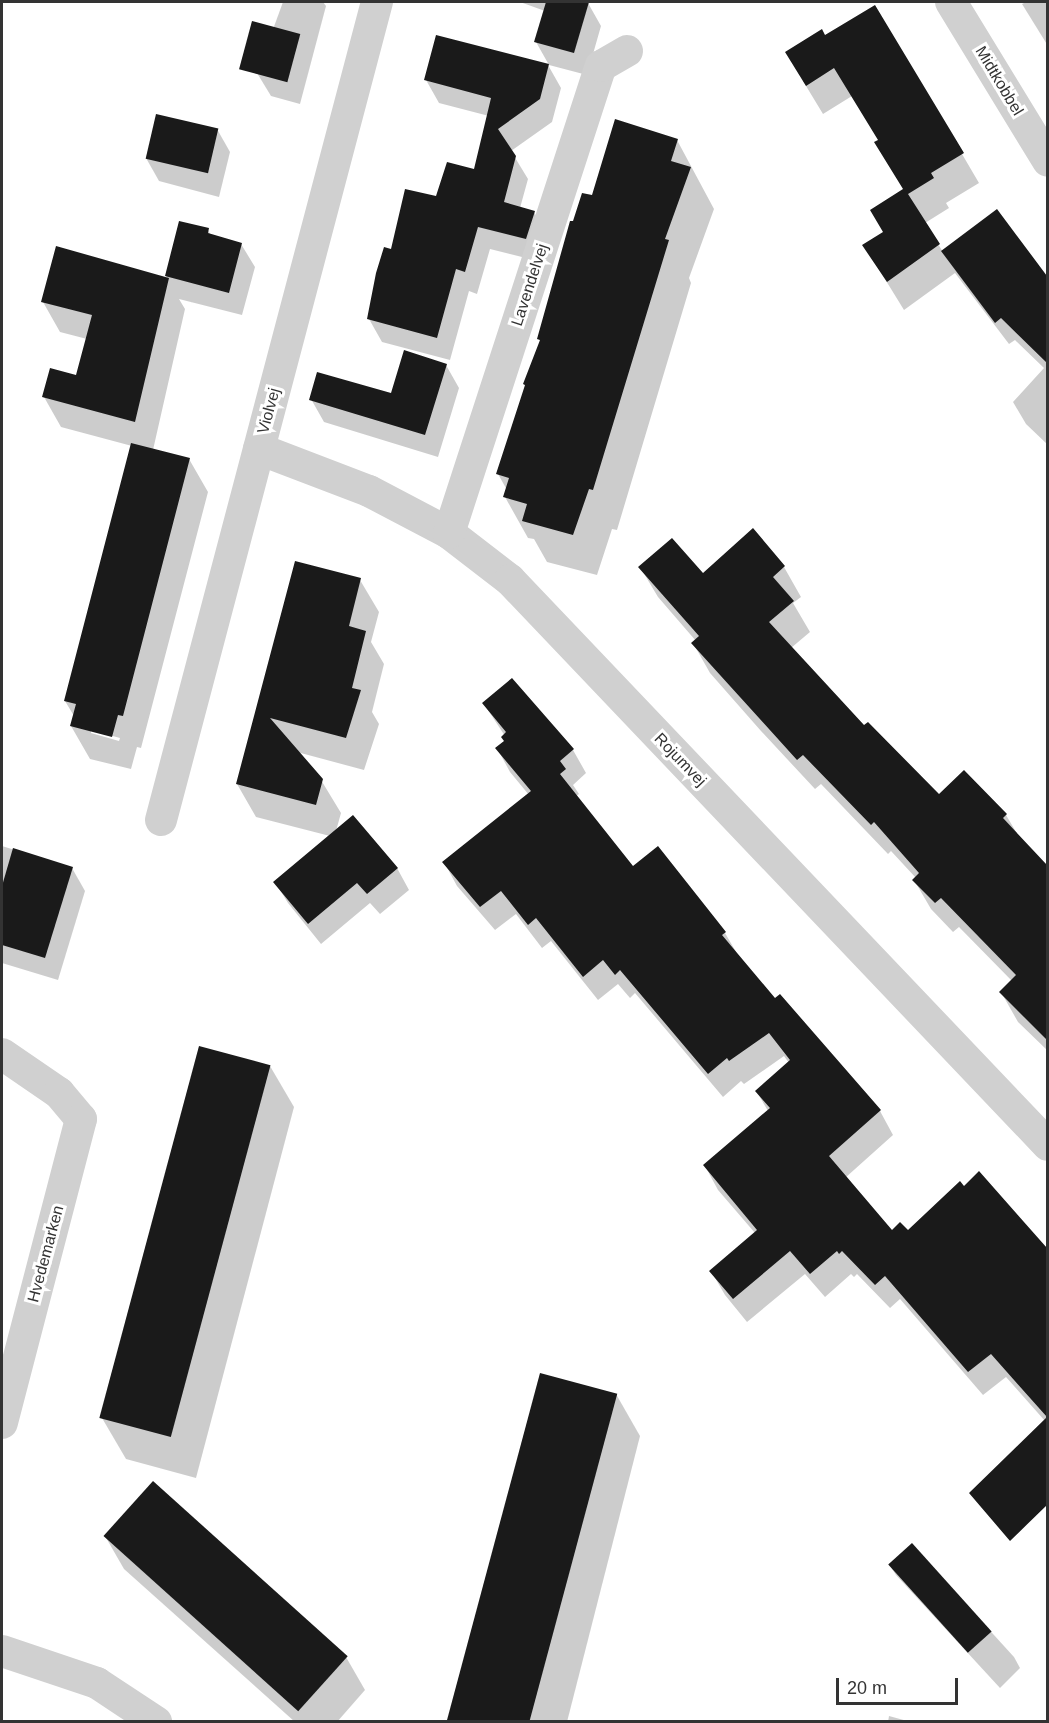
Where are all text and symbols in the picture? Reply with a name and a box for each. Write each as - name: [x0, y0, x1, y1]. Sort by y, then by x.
- street label: Midtkobbel: [971, 43, 1027, 119]
- street label: Lavendelvej: [508, 241, 552, 329]
- street label: Violvej: [254, 386, 284, 436]
- street label: Rojumvej: [650, 729, 710, 791]
- street label: Hvedemarken: [24, 1203, 68, 1305]
- scale bar: [839, 1666, 960, 1704]
- text: 20 m: [847, 1678, 887, 1698]

